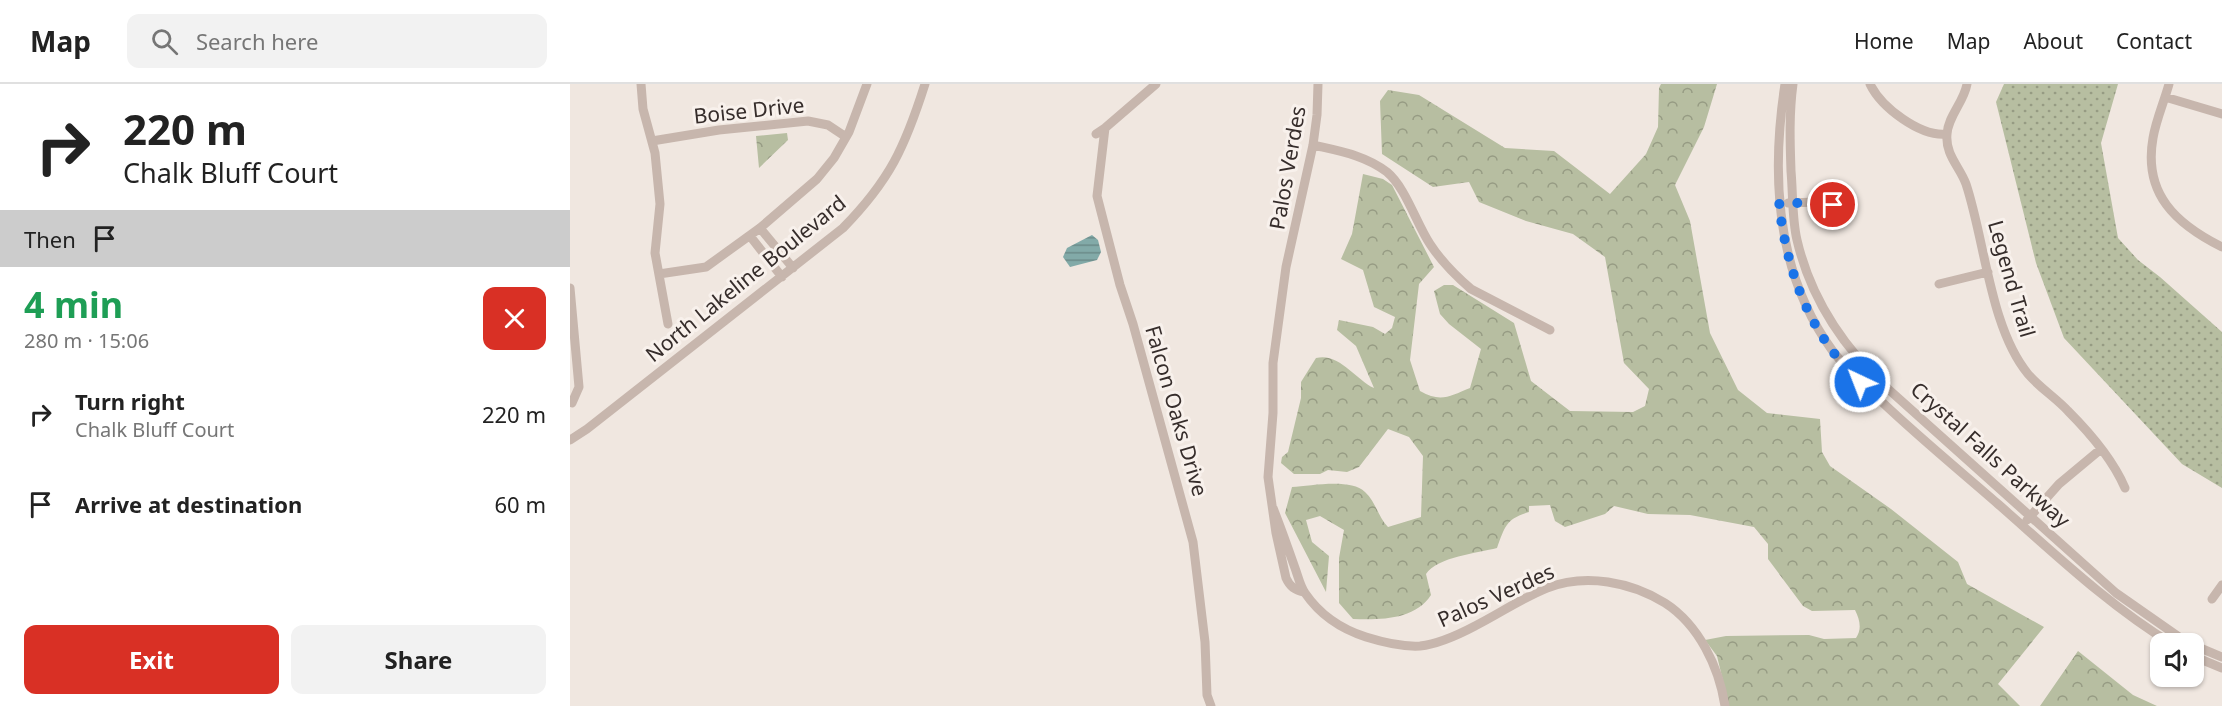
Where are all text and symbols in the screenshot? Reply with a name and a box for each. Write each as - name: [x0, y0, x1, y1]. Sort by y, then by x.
- search box: [127, 14, 547, 68]
- text: Map: [30, 22, 91, 60]
- icon: search: [148, 25, 181, 58]
- text: Search here: [196, 26, 318, 56]
- text: Home: [1854, 27, 1914, 55]
- text: Map: [1947, 27, 1990, 55]
- text: About: [2023, 27, 2083, 55]
- text: Contact: [2116, 27, 2192, 55]
- street label: Boise Drive: [692, 90, 806, 130]
- text: 220 m: [123, 100, 247, 157]
- street label: Palos Verdes: [1262, 104, 1312, 232]
- icon: right: [24, 108, 102, 186]
- text: Chalk Bluff Court: [123, 154, 338, 191]
- pin: [1807, 179, 1858, 230]
- icon: arrive: [1816, 188, 1849, 221]
- street label: North Lakeline Boulevard: [639, 189, 851, 368]
- street label: Legend Trail: [1982, 217, 2042, 340]
- icon: arrive: [88, 222, 121, 255]
- text: Then: [24, 224, 76, 254]
- text: 4 min: [24, 280, 123, 329]
- button: close: [483, 287, 546, 350]
- street label: Falcon Oaks Drive: [1139, 322, 1215, 499]
- text: 280 m · 15:06: [24, 327, 149, 354]
- position arrow: [1828, 350, 1892, 414]
- street label: Crystal Falls Parkway: [1905, 375, 2077, 534]
- text: Turn right: [75, 386, 185, 416]
- icon: right: [24, 398, 57, 431]
- text: 220 m: [482, 399, 546, 429]
- text: Chalk Bluff Court: [75, 416, 234, 443]
- icon: arrive: [24, 488, 57, 521]
- text: Arrive at destination: [75, 489, 302, 519]
- text: 60 m: [495, 489, 546, 519]
- street label: Palos Verdes: [1433, 557, 1558, 633]
- button: Exit: [24, 625, 279, 694]
- button: Share: [291, 625, 546, 694]
- map controls: [2150, 633, 2204, 687]
- button: sound: [2150, 633, 2204, 687]

